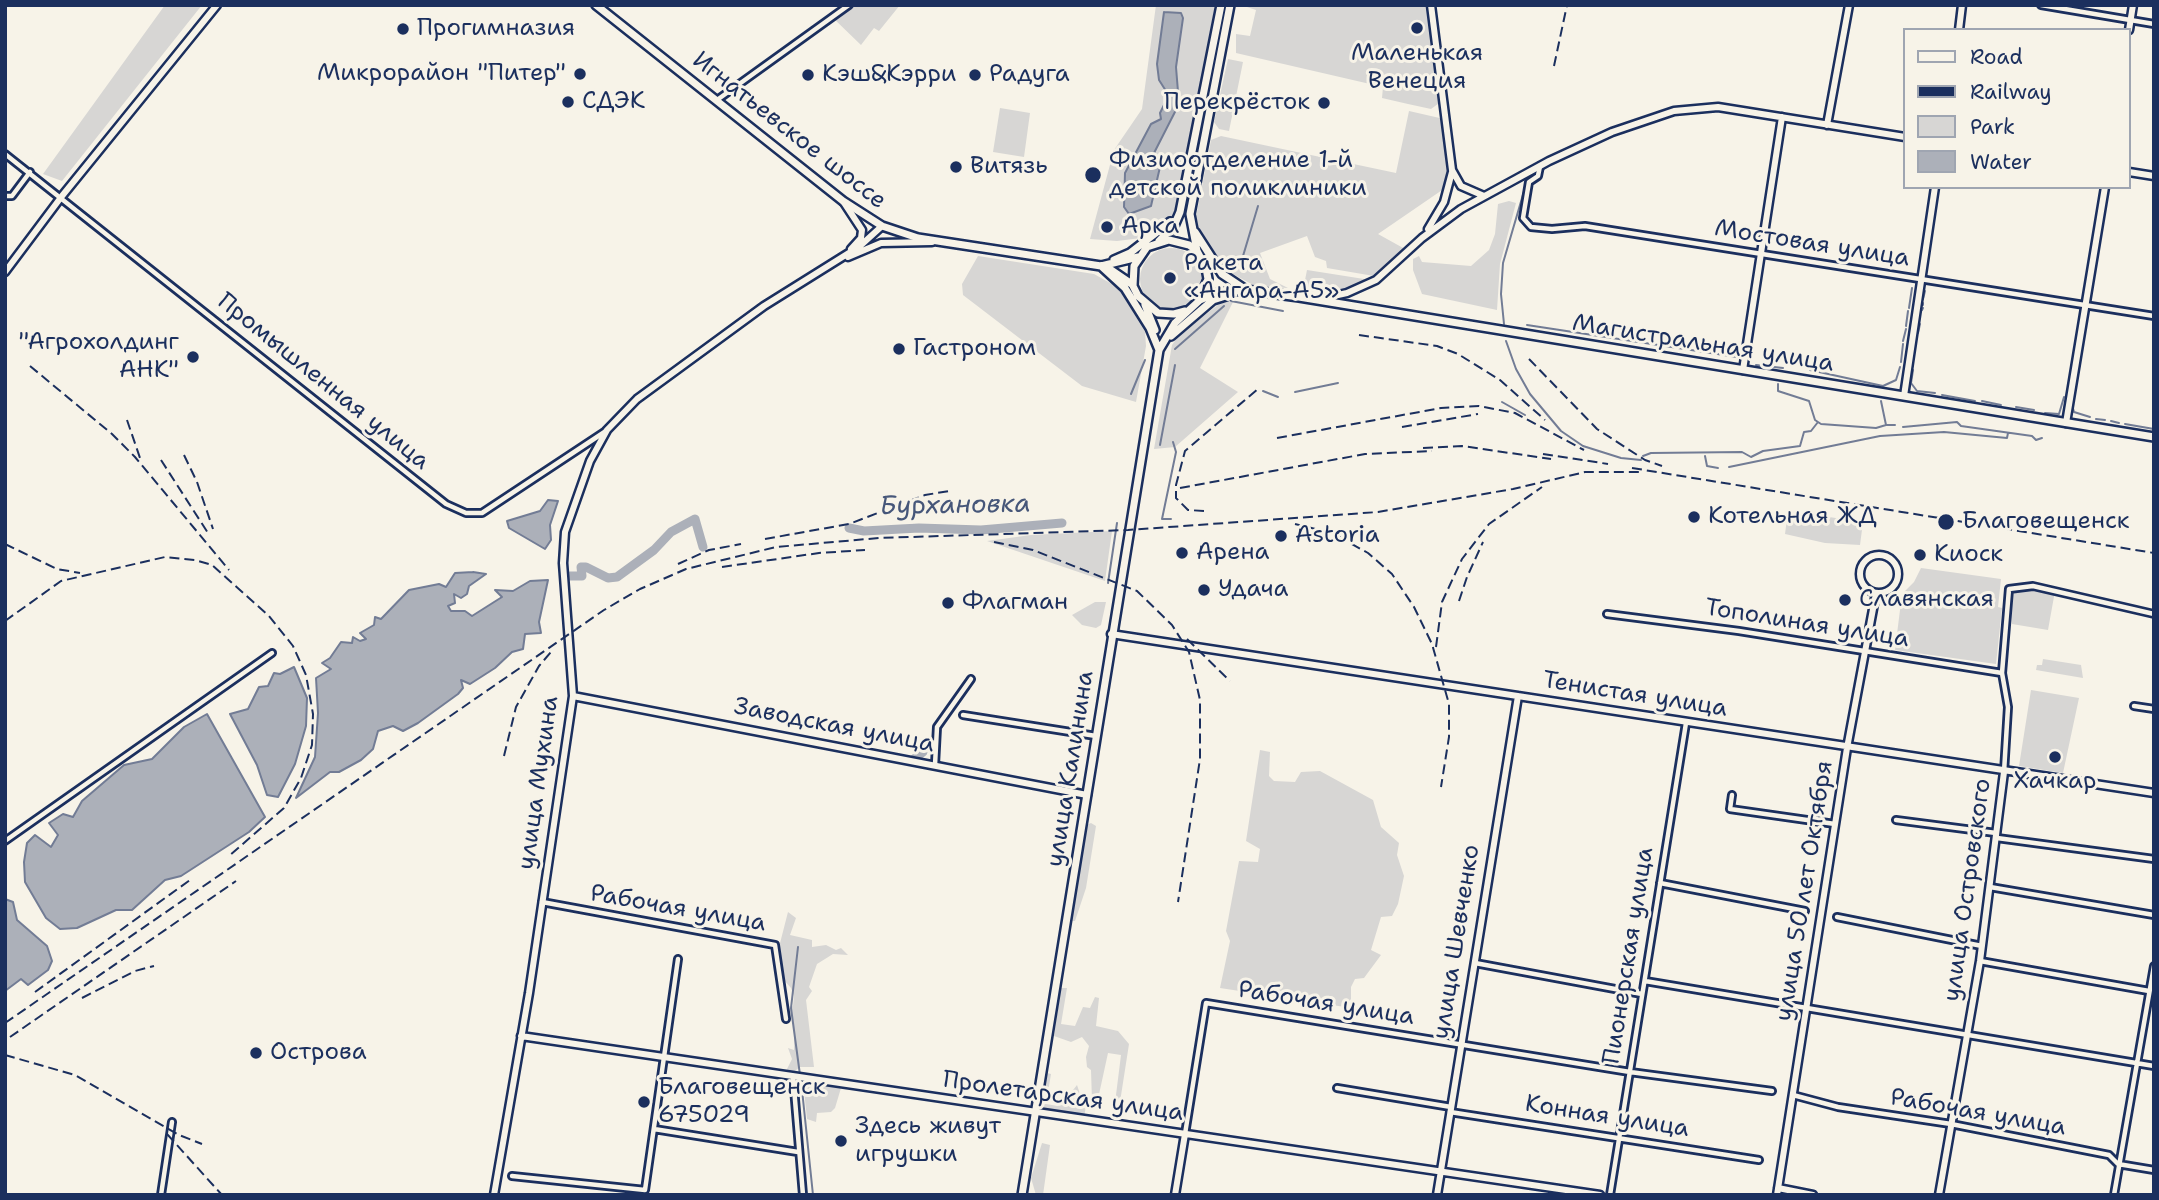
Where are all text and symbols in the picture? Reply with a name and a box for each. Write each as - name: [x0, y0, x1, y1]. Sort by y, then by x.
- place label: Прогимназия: [417, 15, 575, 43]
- marker: Маленькая Венеция: [1409, 20, 1425, 36]
- marker: Прогимназия: [395, 21, 411, 37]
- legend: [1904, 28, 2131, 189]
- place label: Маленькая Венеция: [1351, 40, 1483, 96]
- text: Road: [1970, 43, 2023, 71]
- street label: Игнатьевское шоссе: [686, 46, 892, 216]
- place label: Микрорайон "Питер": [317, 60, 566, 88]
- place label: Кэш&Кэрри: [822, 61, 957, 89]
- place label: Радуга: [989, 61, 1070, 89]
- marker: Микрорайон "Питер": [572, 66, 588, 82]
- marker: Кэш&Кэрри: [800, 67, 816, 83]
- marker: Радуга: [967, 67, 983, 83]
- text: Railway: [1970, 78, 2052, 106]
- place label: СДЭК: [582, 88, 645, 116]
- place label: Перекрёсток: [1164, 89, 1310, 117]
- marker: СДЭК: [560, 94, 576, 110]
- marker: Перекрёсток: [1316, 95, 1332, 111]
- text: Park: [1970, 113, 2015, 141]
- place label: Физиоотделение 1-й детской поликлиники: [1109, 147, 1367, 203]
- text: Water: [1970, 148, 2032, 176]
- place label: Витязь: [970, 153, 1048, 181]
- marker: Витязь: [948, 159, 964, 175]
- marker: Физиоотделение 1-й детской поликлиники: [1083, 165, 1103, 185]
- place label: Арка: [1121, 213, 1179, 241]
- street label: Мостовая улица: [1713, 214, 1911, 274]
- marker: Арка: [1099, 219, 1115, 235]
- place label: Ракета «Ангара-А5»: [1184, 250, 1339, 306]
- marker: Ракета «Ангара-А5»: [1162, 270, 1178, 286]
- street label: Промышленная улица: [211, 287, 435, 477]
- street label: Магистральная улица: [1570, 309, 1836, 379]
- place label: "Агрохолдинг АНК": [19, 329, 179, 385]
- place label: Гастроном: [913, 335, 1036, 363]
- marker: Гастроном: [891, 341, 907, 357]
- marker: "Агрохолдинг АНК": [185, 349, 201, 365]
- water label: Бурхановка: [879, 489, 1031, 523]
- place label: Котельная ЖД: [1708, 503, 1877, 531]
- place label: Благовещенск: [1962, 508, 2129, 536]
- marker: Котельная ЖД: [1686, 509, 1702, 525]
- marker: Благовещенск: [1936, 512, 1956, 532]
- place label: Astoria: [1295, 522, 1380, 550]
- marker: Astoria: [1273, 528, 1289, 544]
- place label: Арена: [1196, 539, 1269, 567]
- place label: Киоск: [1934, 541, 2003, 569]
- marker: Арена: [1174, 545, 1190, 561]
- marker: Киоск: [1912, 547, 1928, 563]
- place label: Удача: [1218, 576, 1289, 604]
- marker: Удача: [1196, 582, 1212, 598]
- place label: Славянская: [1859, 586, 1994, 614]
- place label: Флагман: [962, 589, 1068, 617]
- marker: Славянская: [1837, 592, 1853, 608]
- street label: Тополиная улица: [1703, 594, 1911, 654]
- marker: Флагман: [940, 595, 956, 611]
- street label: Тенистая улица: [1541, 666, 1729, 724]
- street label: улица Калинина: [1041, 669, 1101, 869]
- street label: Заводская улица: [731, 692, 937, 760]
- street label: улица Мухина: [513, 694, 565, 872]
- marker: Хачкар: [2047, 749, 2063, 765]
- street label: улица 50 лет Октября: [1770, 759, 1840, 1023]
- place label: Хачкар: [2013, 768, 2097, 796]
- street label: улица Островского: [1938, 777, 1998, 1003]
- street label: улица Шевченко: [1427, 843, 1487, 1041]
- street label: Пионерская улица: [1598, 845, 1660, 1067]
- street label: Рабочая улица: [588, 879, 768, 939]
- street label: Рабочая улица: [1236, 976, 1416, 1032]
- place label: Острова: [270, 1039, 367, 1067]
- marker: Острова: [248, 1045, 264, 1061]
- street label: Пролетарская улица: [941, 1066, 1185, 1128]
- place label: Благовещенск 675029: [658, 1074, 825, 1130]
- street label: Рабочая улица: [1888, 1083, 2068, 1143]
- street label: Конная улица: [1523, 1090, 1691, 1144]
- marker: Благовещенск 675029: [636, 1094, 652, 1110]
- place label: Здесь живут игрушки: [855, 1113, 1001, 1169]
- marker: Здесь живут игрушки: [833, 1133, 849, 1149]

